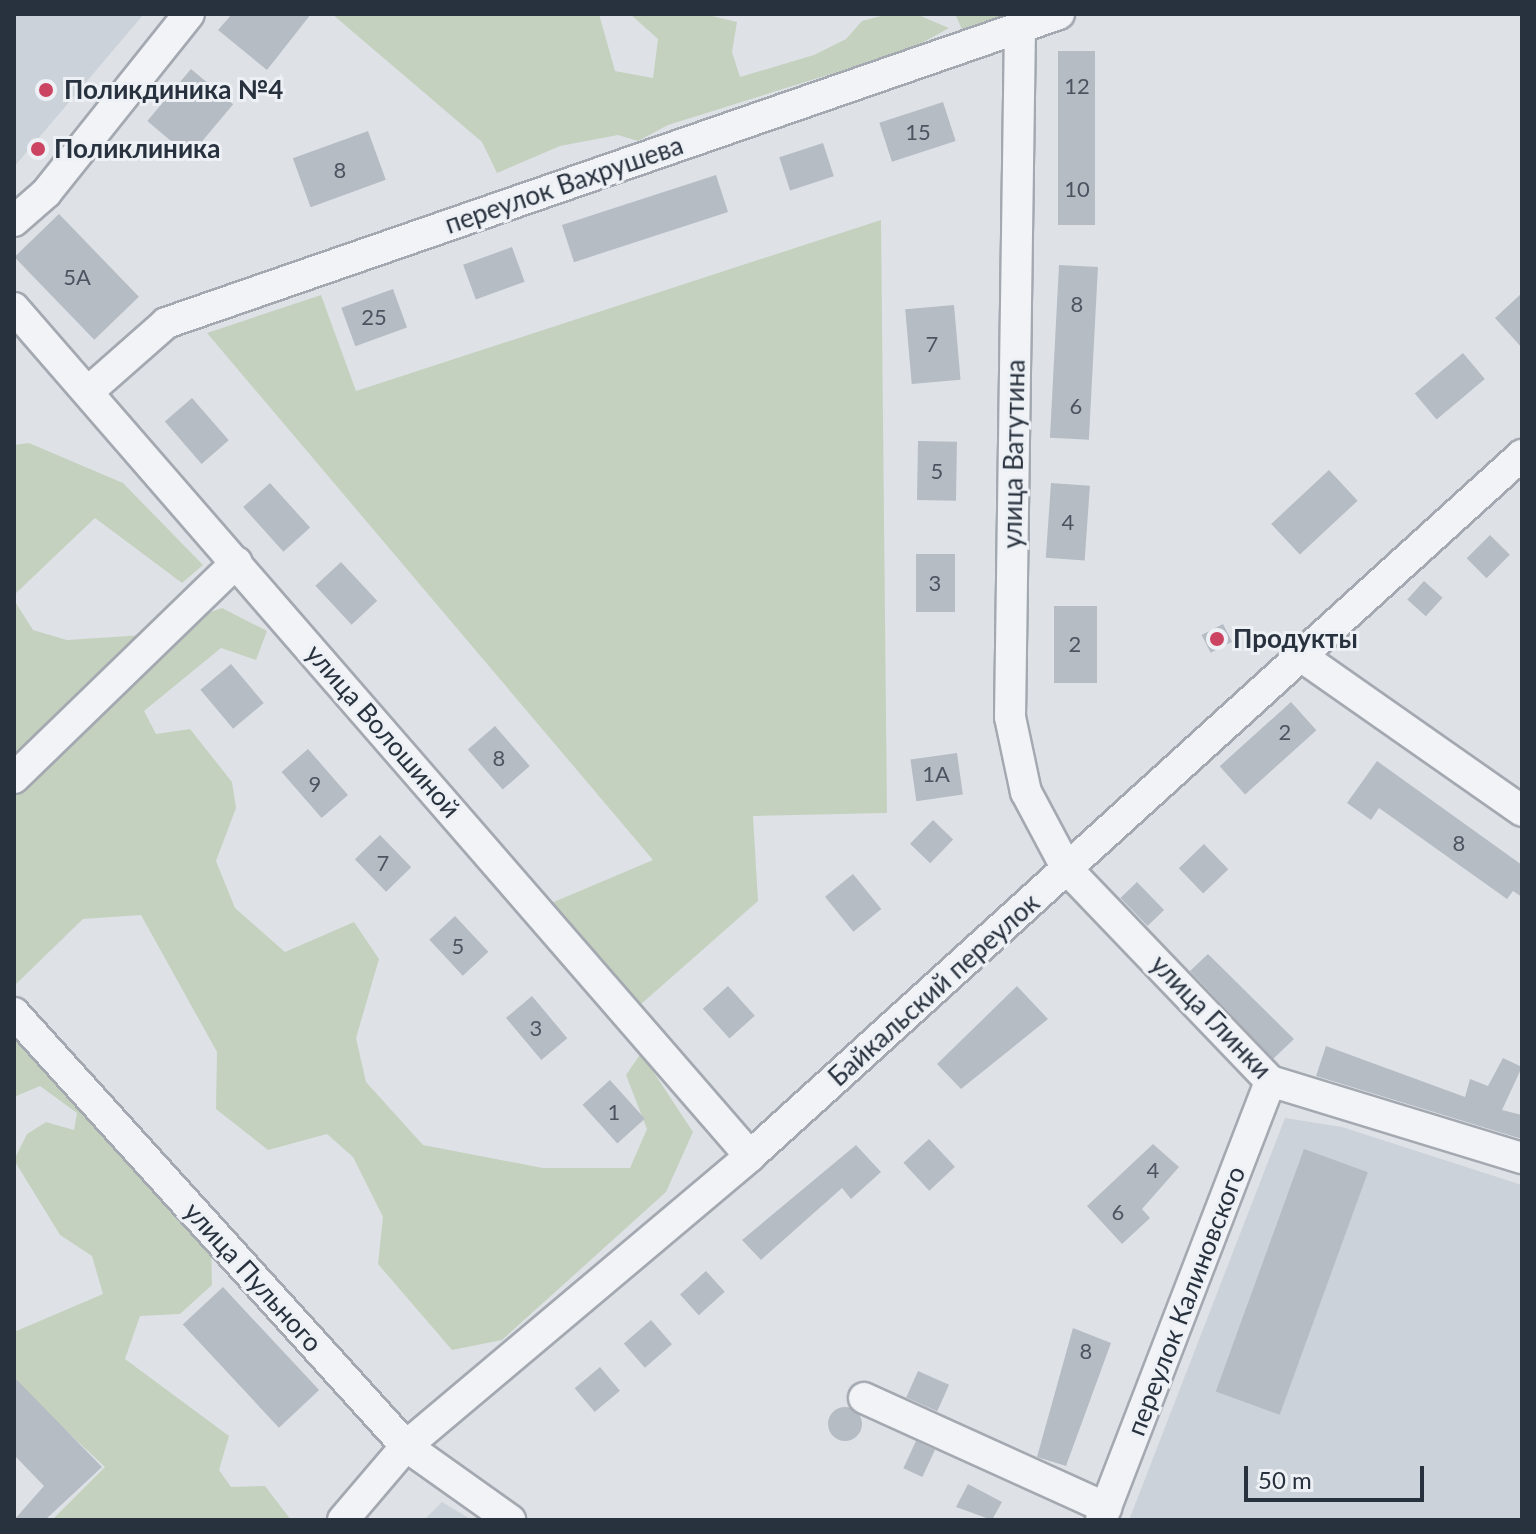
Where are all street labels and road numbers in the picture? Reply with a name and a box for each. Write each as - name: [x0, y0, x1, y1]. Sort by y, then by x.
- street label: переулок Вахрушева: [441, 130, 687, 240]
- street label: улица Ватутина: [997, 359, 1031, 549]
- street label: улица Волошиной: [299, 638, 467, 824]
- street label: Байкальский переулок: [822, 887, 1046, 1093]
- street label: улица Глинки: [1144, 949, 1278, 1085]
- street label: переулок Калиновского: [1120, 1162, 1252, 1440]
- street label: улица Пульного: [178, 1196, 328, 1358]

